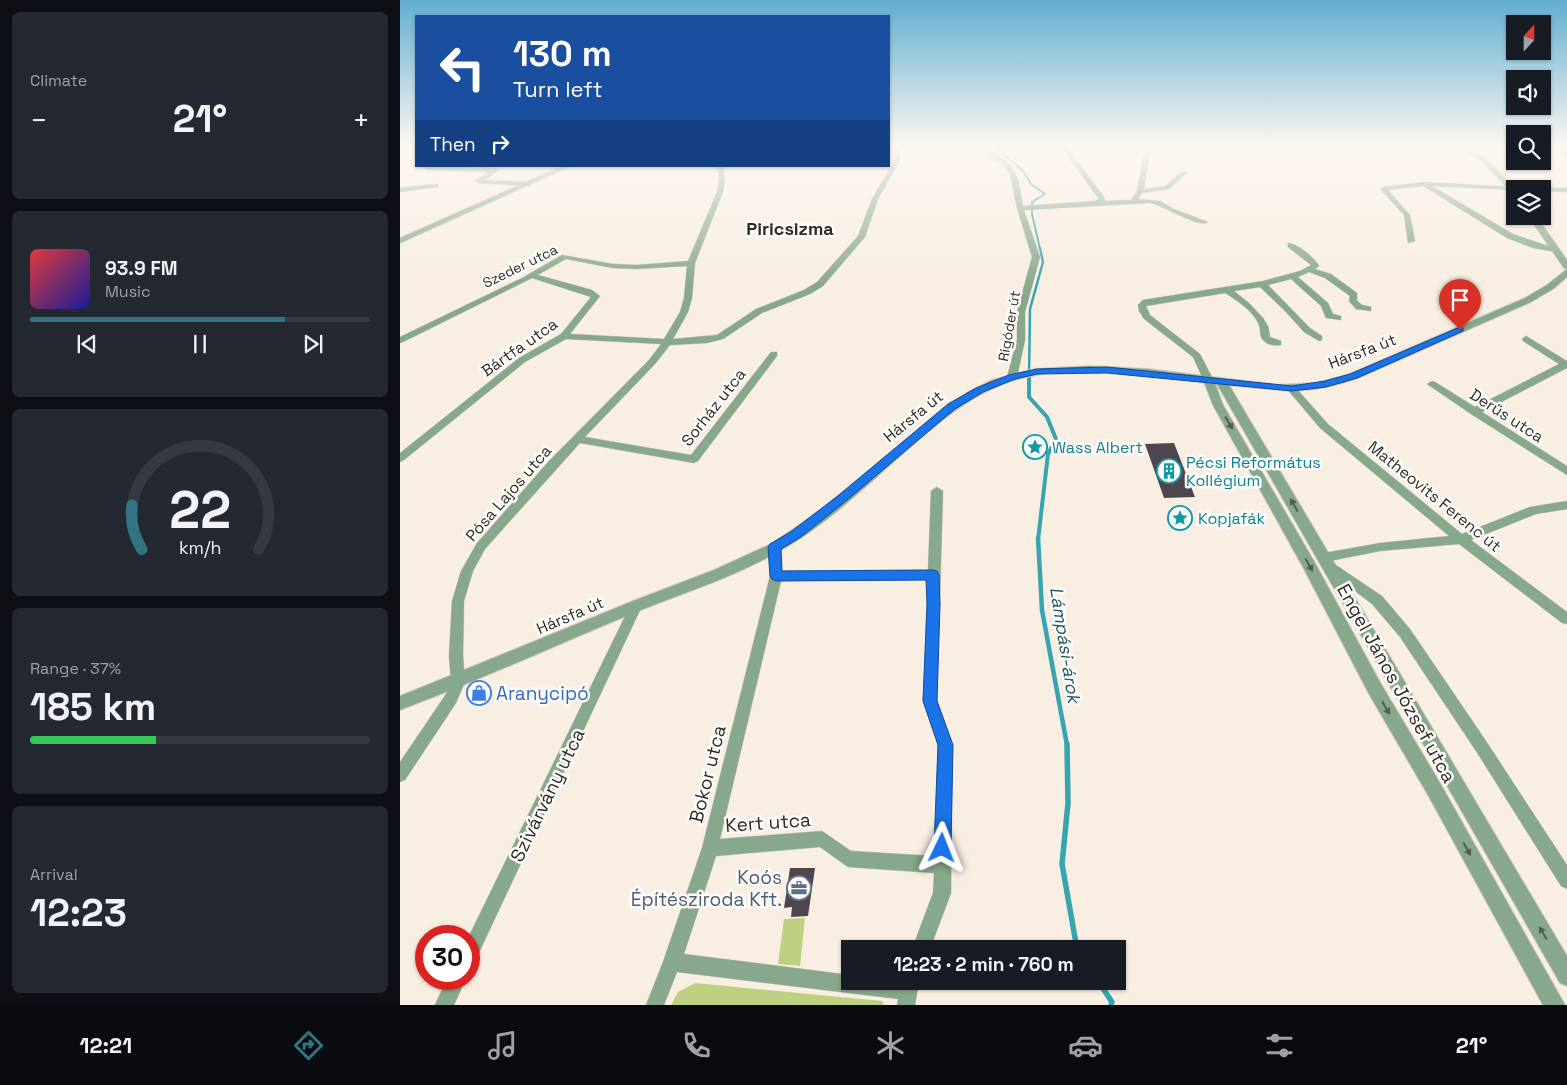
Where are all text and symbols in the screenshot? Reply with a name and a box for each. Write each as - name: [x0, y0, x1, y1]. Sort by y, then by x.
- north arrow: [1506, 15, 1551, 60]
- map controls: [1506, 15, 1551, 225]
- text: 130 m: [513, 32, 612, 76]
- icon: left: [430, 35, 495, 100]
- text: Climate: [30, 70, 87, 91]
- button: sound: [1506, 70, 1551, 115]
- text: Turn left: [513, 75, 603, 103]
- text: 21°: [173, 95, 227, 143]
- text: −: [30, 102, 47, 138]
- text: +: [353, 102, 370, 138]
- button: search: [1506, 125, 1551, 170]
- icon: right: [486, 130, 514, 158]
- text: Then: [430, 132, 476, 157]
- button: layers: [1506, 180, 1551, 225]
- district label: Piricsizma: [746, 217, 834, 240]
- street label: Szeder utca: [480, 240, 560, 292]
- text: 93.9 FM: [105, 256, 177, 281]
- pin: [1439, 279, 1481, 330]
- text: Music: [105, 281, 151, 302]
- icon: arrive: [1446, 286, 1474, 314]
- street label: Rigóder út: [994, 289, 1024, 363]
- street label: Bártfa utca: [477, 313, 562, 381]
- street label: Hársfa út: [1325, 329, 1399, 374]
- icon: previous: [73, 330, 101, 358]
- icon: pause: [186, 330, 214, 358]
- icon: next: [299, 330, 327, 358]
- street label: Sorház utca: [677, 364, 750, 450]
- street label: Derűs utca: [1466, 384, 1548, 447]
- street label: Hársfa út: [879, 386, 948, 447]
- one-way arrow: [1224, 417, 1233, 430]
- place icon: Wass Albert: [1022, 434, 1048, 460]
- street label: Matheovits Ferenc út: [1364, 436, 1505, 556]
- place label: Wass Albert: [1052, 437, 1143, 458]
- street label: Pósa Lajos utca: [461, 441, 556, 546]
- place label: Pécsi Református Kollégium: [1186, 452, 1321, 491]
- building icon: Pécsi Református Kollégium: [1156, 458, 1182, 484]
- text: 22: [169, 477, 231, 543]
- one-way arrow: [1290, 499, 1299, 512]
- place icon: Kopjafák: [1167, 505, 1193, 531]
- place label: Kopjafák: [1198, 508, 1265, 529]
- text: km/h: [179, 536, 221, 559]
- one-way arrow: [1304, 558, 1313, 571]
- street label: Engel János József utca: [1331, 579, 1462, 787]
- water label: Lámpási-árok: [1045, 585, 1086, 707]
- street label: Hársfa út: [533, 592, 607, 639]
- text: Range · 37%: [30, 658, 121, 679]
- shop icon: Aranycipó: [466, 680, 492, 706]
- place label: Aranycipó: [496, 681, 589, 706]
- text: 185 km: [30, 683, 156, 731]
- one-way arrow: [1381, 701, 1390, 714]
- street label: Bokor utca: [683, 722, 732, 826]
- street label: Szivárvány utca: [504, 724, 591, 866]
- street label: Kert utca: [724, 807, 812, 838]
- position arrow: [915, 821, 967, 873]
- one-way arrow: [1462, 842, 1471, 855]
- text: Arrival: [30, 864, 78, 885]
- place label: Koós Építésziroda Kft.: [631, 865, 782, 912]
- office icon: Koós Építésziroda Kft.: [786, 875, 812, 901]
- text: 12:23: [30, 889, 127, 937]
- speed limit sign: 30: [415, 925, 480, 990]
- one-way arrow: [1538, 927, 1547, 940]
- text: 12:23 · 2 min · 760 m: [893, 952, 1074, 977]
- icon: directions: [291, 1028, 326, 1063]
- icon: music: [485, 1028, 520, 1063]
- icon: phone: [679, 1028, 714, 1063]
- icon: climate: [873, 1028, 908, 1063]
- icon: car: [1068, 1028, 1103, 1063]
- icon: filters: [1262, 1028, 1297, 1063]
- text: 12:21: [80, 1031, 132, 1059]
- text: 21°: [1456, 1031, 1487, 1059]

